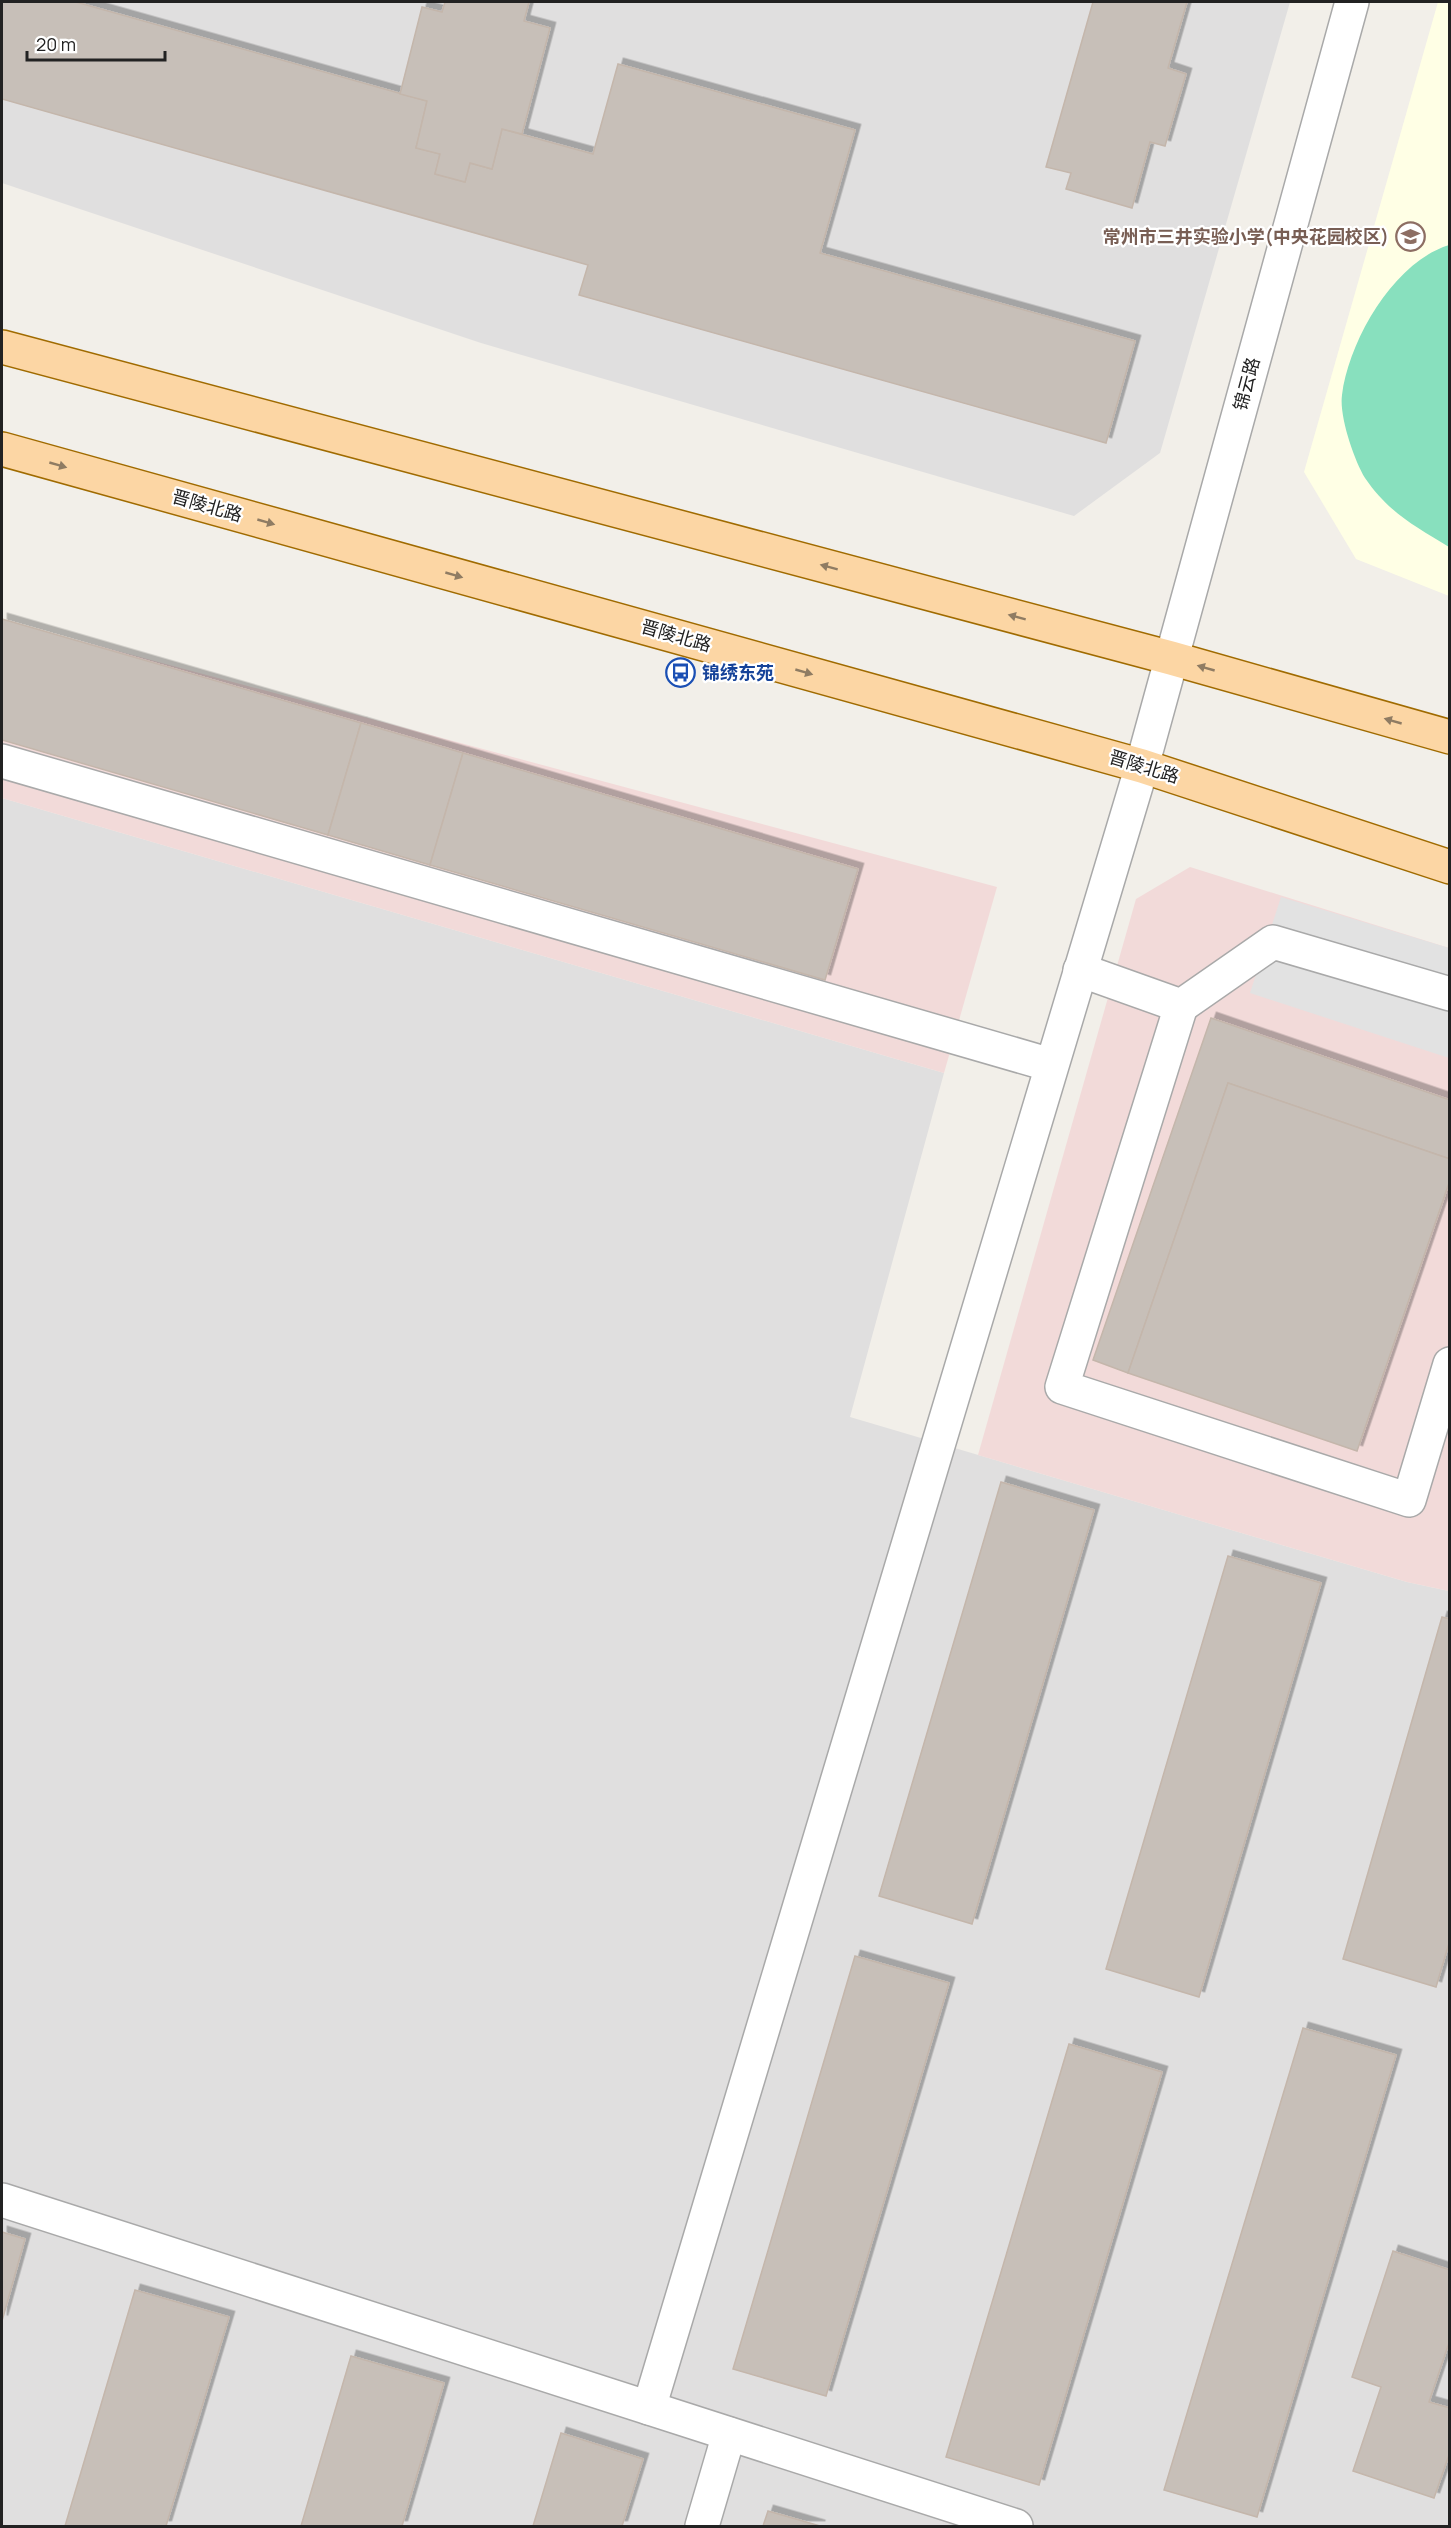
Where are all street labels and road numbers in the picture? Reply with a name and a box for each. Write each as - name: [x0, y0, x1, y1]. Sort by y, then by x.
- street label: 锦云路: [1227, 355, 1265, 413]
- street label: 晋陵北路: [169, 484, 245, 526]
- street label: 晋陵北路: [638, 614, 714, 656]
- street label: 晋陵北路: [1106, 744, 1182, 788]

